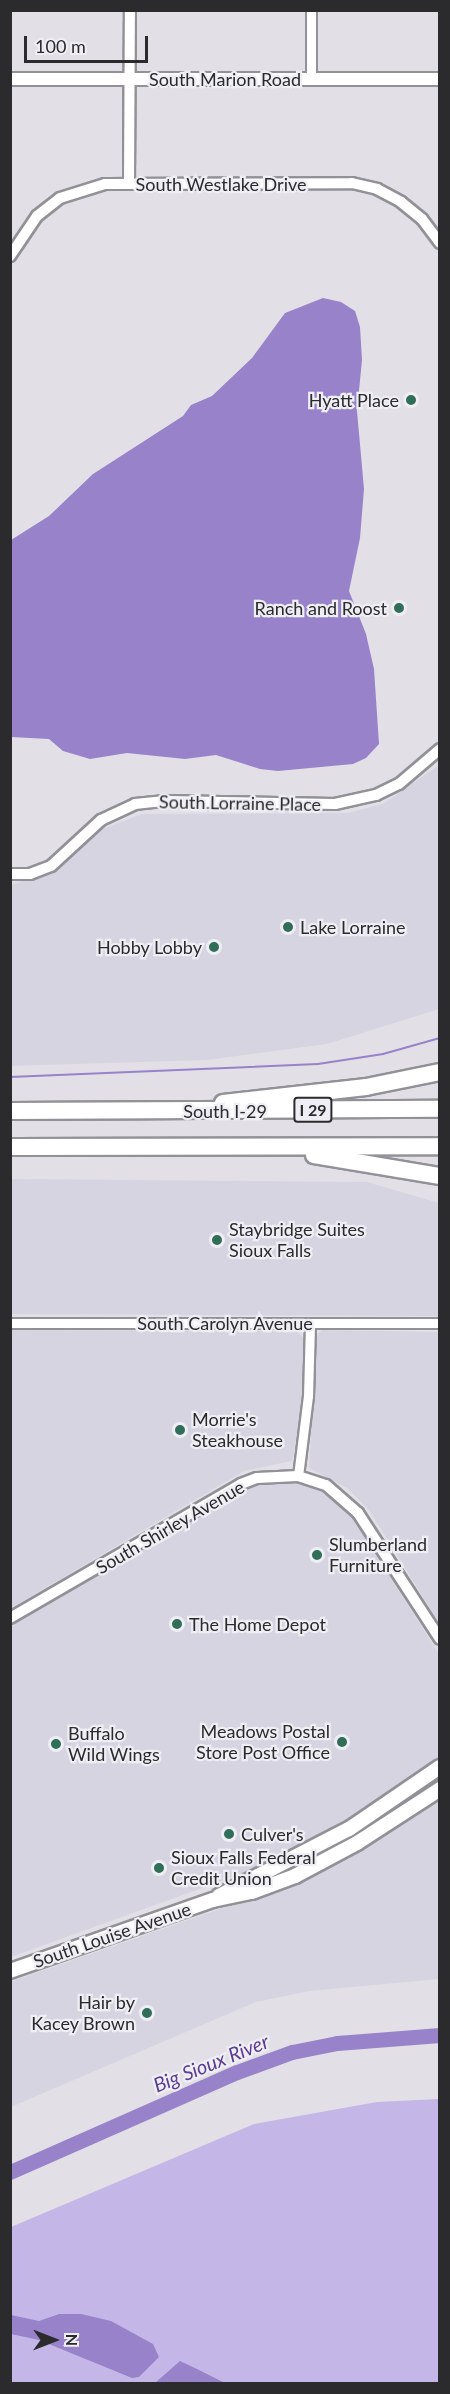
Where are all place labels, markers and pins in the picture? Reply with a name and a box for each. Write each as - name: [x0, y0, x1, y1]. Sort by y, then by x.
- place label: Hyatt Place: [309, 389, 399, 411]
- marker: Hyatt Place: [404, 393, 418, 407]
- place label: Ranch and Roost: [255, 597, 387, 619]
- marker: Ranch and Roost: [392, 601, 406, 615]
- place label: Lake Lorraine: [300, 916, 405, 938]
- marker: Lake Lorraine: [281, 920, 295, 934]
- place label: Hobby Lobby: [97, 936, 202, 958]
- marker: Hobby Lobby: [207, 940, 221, 954]
- place label: Staybridge Suites Sioux Falls: [229, 1219, 365, 1262]
- marker: Staybridge Suites Sioux Falls: [210, 1233, 224, 1247]
- place label: Morrie's Steakhouse: [192, 1409, 283, 1452]
- marker: Morrie's Steakhouse: [173, 1423, 187, 1437]
- place label: Slumberland Furniture: [329, 1534, 427, 1576]
- marker: Slumberland Furniture: [310, 1548, 324, 1562]
- place label: The Home Depot: [189, 1613, 326, 1635]
- marker: The Home Depot: [170, 1617, 184, 1631]
- place label: Meadows Postal Store Post Office: [196, 1721, 330, 1764]
- place label: Buffalo Wild Wings: [68, 1723, 160, 1766]
- marker: Meadows Postal Store Post Office: [335, 1735, 349, 1749]
- marker: Buffalo Wild Wings: [49, 1737, 63, 1751]
- place label: Culver's: [241, 1823, 304, 1845]
- marker: Culver's: [222, 1827, 236, 1841]
- place label: Sioux Falls Federal Credit Union: [171, 1847, 316, 1890]
- marker: Sioux Falls Federal Credit Union: [152, 1861, 166, 1875]
- place label: Hair by Kacey Brown: [31, 1992, 135, 2034]
- marker: Hair by Kacey Brown: [140, 2006, 154, 2020]

